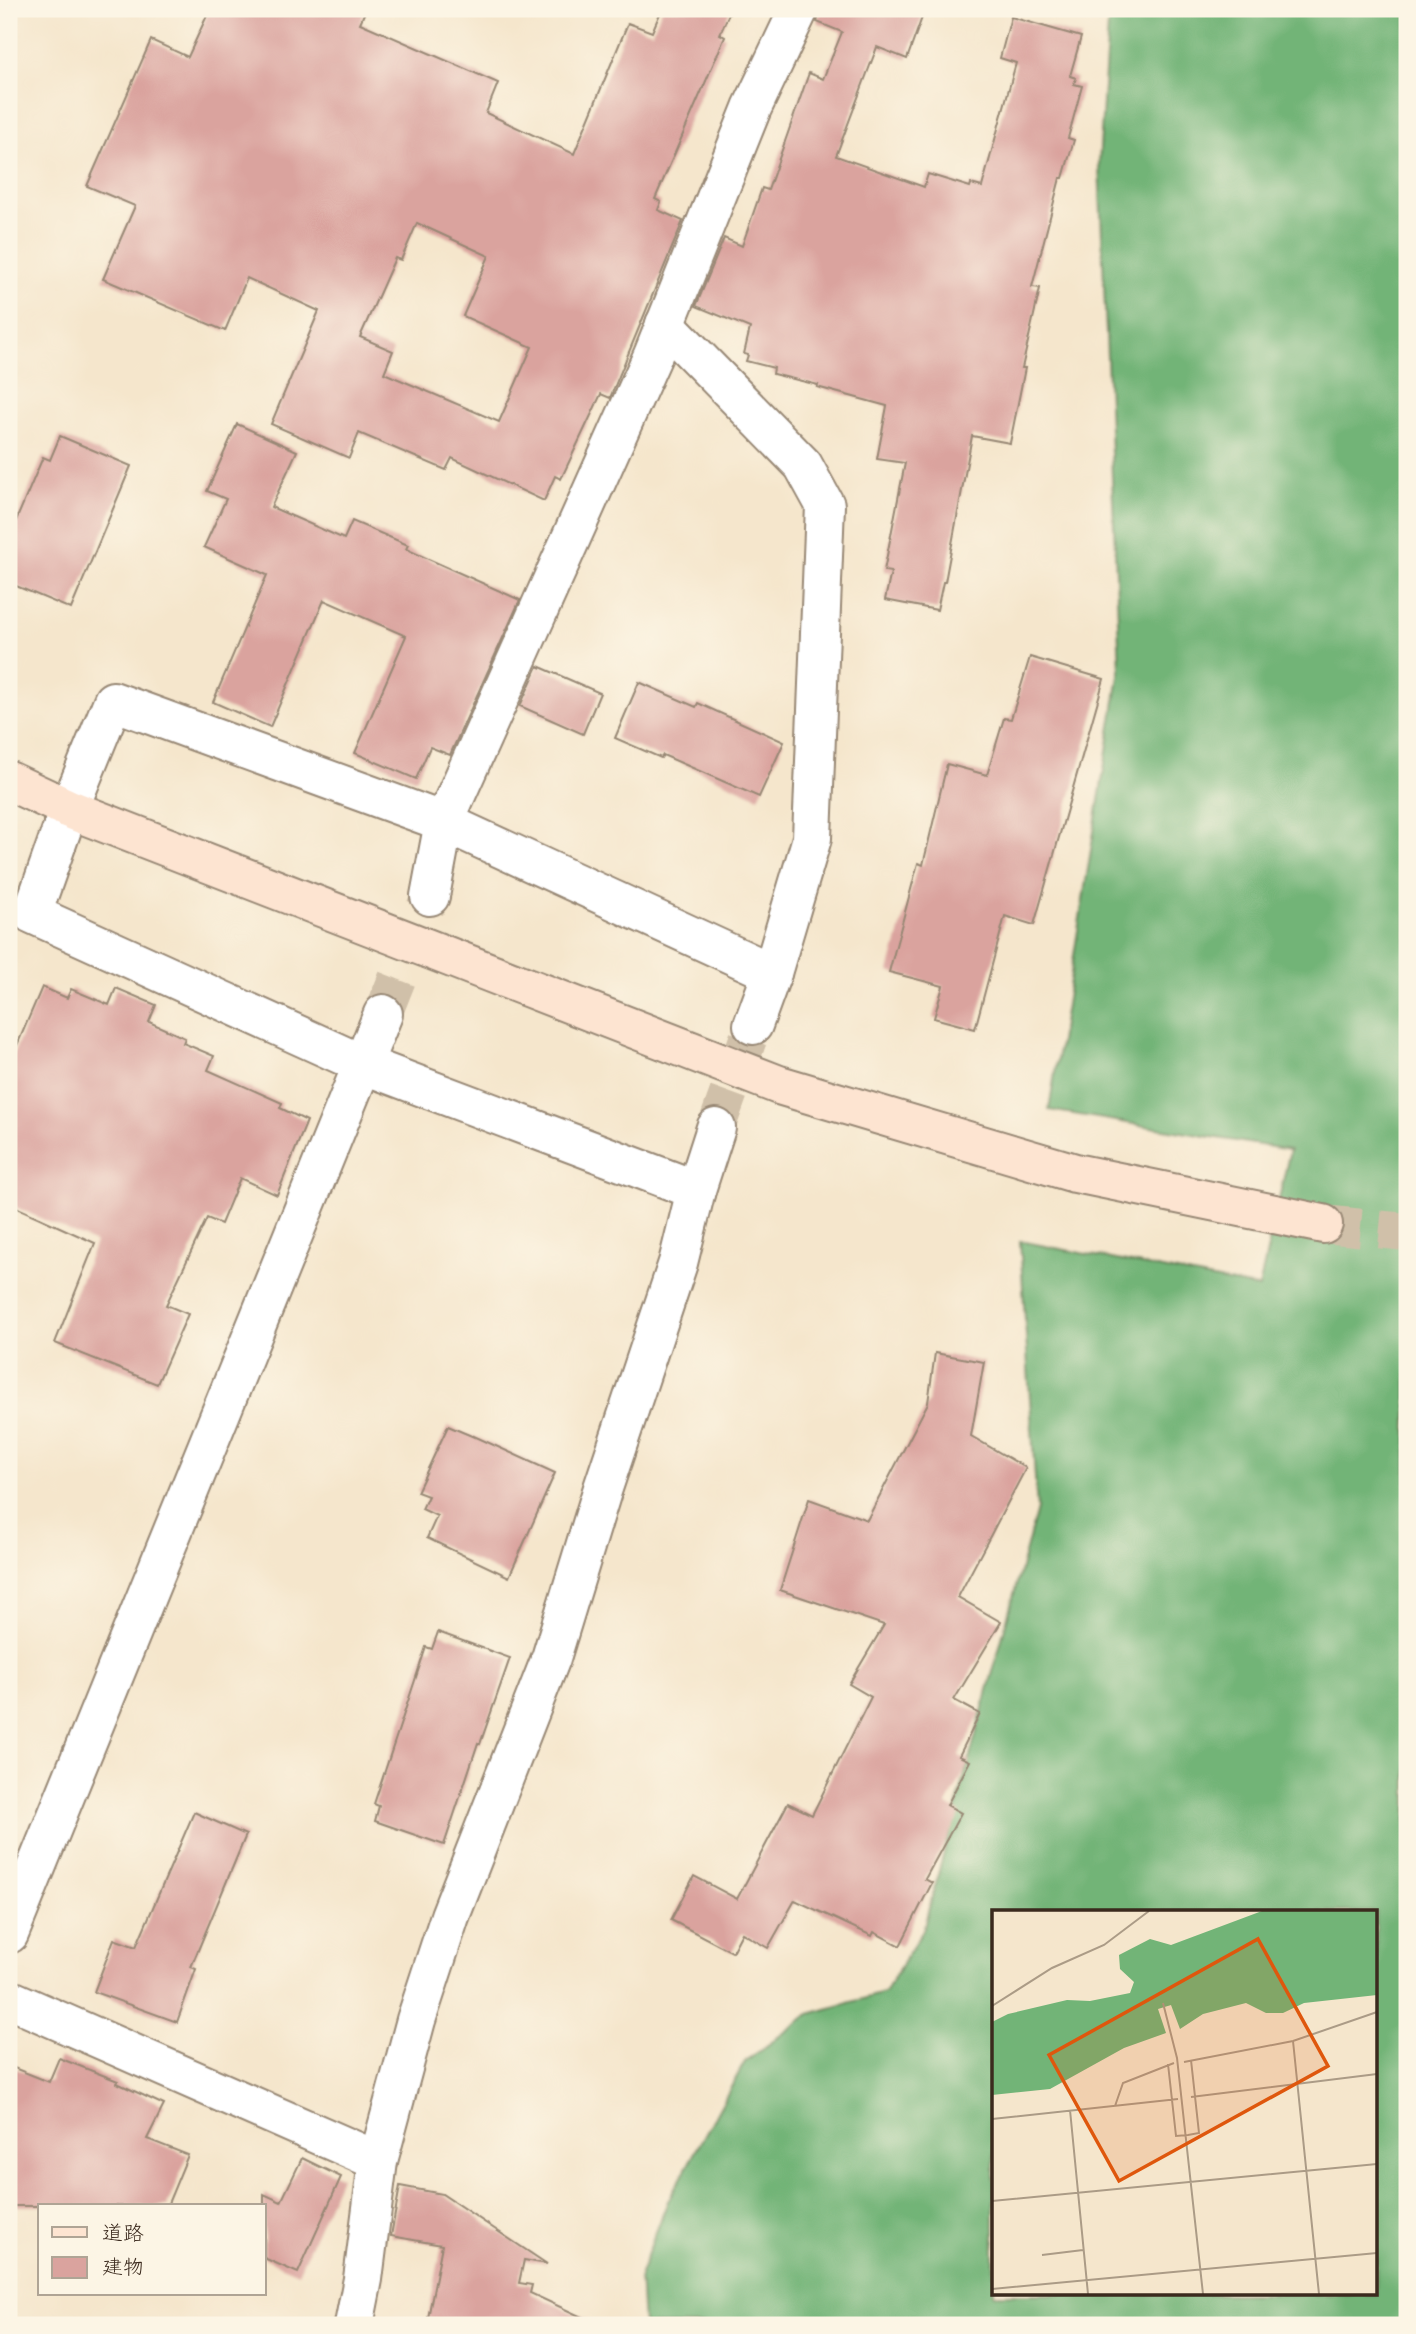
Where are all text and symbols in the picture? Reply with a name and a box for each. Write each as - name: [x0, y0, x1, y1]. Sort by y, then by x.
- inset map: [992, 1910, 1378, 2296]
- legend: [38, 2204, 266, 2296]
- text: 道路: [102, 2220, 144, 2245]
- text: 建物: [102, 2254, 144, 2279]

